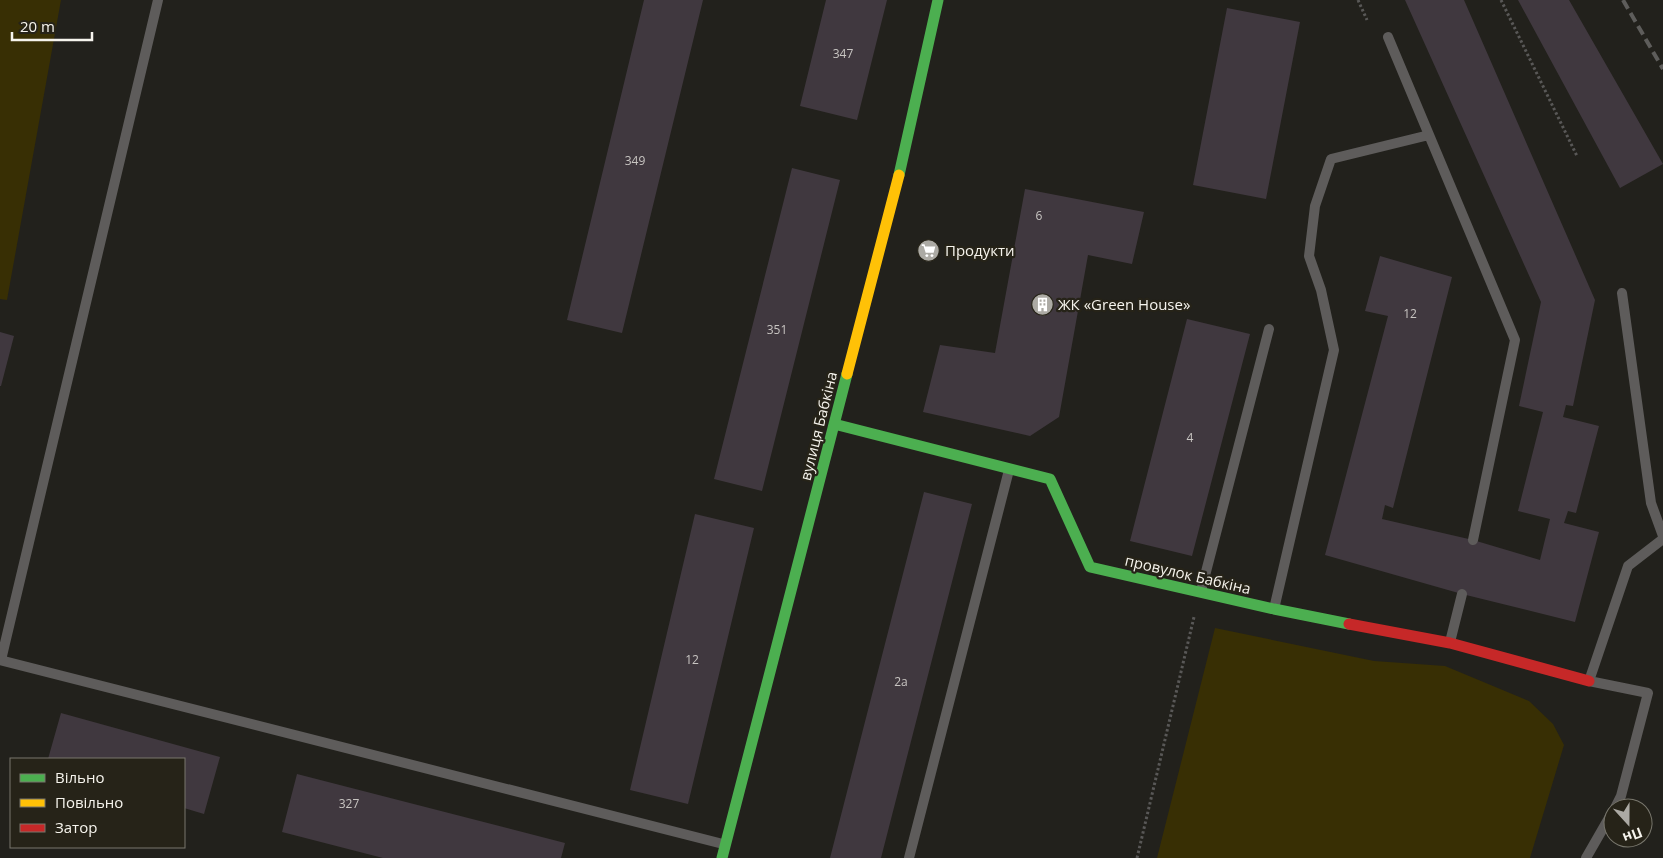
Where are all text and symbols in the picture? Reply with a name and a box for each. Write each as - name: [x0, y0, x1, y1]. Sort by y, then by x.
- scale bar: [12, 10, 92, 42]
- text: 20 m: [20, 16, 55, 36]
- house number: 347: [833, 45, 853, 62]
- house number: 349: [625, 152, 645, 169]
- house number: 6: [1036, 207, 1043, 224]
- supermarket icon: Продукти: [917, 238, 941, 262]
- place label: Продукти: [945, 240, 1015, 260]
- building icon: ЖК «Green House»: [1030, 292, 1054, 316]
- place label: ЖК «Green House»: [1058, 294, 1190, 314]
- house number: 12: [1403, 305, 1417, 322]
- house number: 351: [767, 321, 787, 338]
- street label: вулиця Бабкіна: [795, 369, 841, 483]
- house number: 4: [1187, 429, 1194, 446]
- street label: провулок Бабкіна: [1123, 550, 1253, 598]
- house number: 12: [685, 651, 699, 668]
- house number: 2а: [894, 673, 908, 690]
- legend: [10, 758, 185, 848]
- text: Вільно: [55, 767, 104, 787]
- text: Повільно: [55, 792, 123, 812]
- house number: 327: [339, 795, 359, 812]
- north arrow: [1603, 798, 1653, 848]
- text: Затор: [55, 817, 97, 837]
- text: Пн: [1620, 823, 1645, 848]

